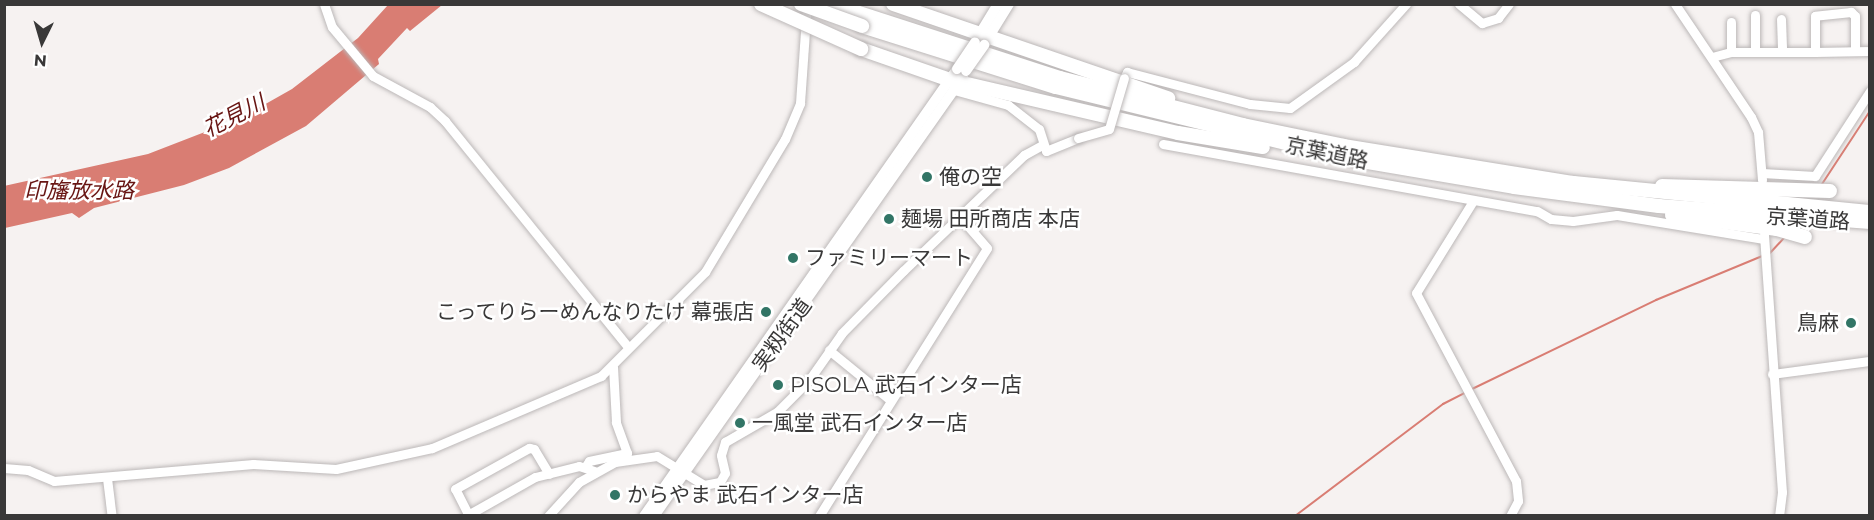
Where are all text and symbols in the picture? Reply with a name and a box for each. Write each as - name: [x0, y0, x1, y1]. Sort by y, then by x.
- north arrow: [12, 12, 72, 72]
- text: N: [33, 50, 48, 70]
- water label: 花見川: [199, 89, 269, 143]
- street label: 京葉道路: [1283, 132, 1371, 174]
- place label: 俺の空: [939, 164, 1002, 190]
- marker: 俺の空: [920, 170, 934, 184]
- water label: 印旛放水路: [24, 178, 134, 204]
- street label: 京葉道路: [1765, 204, 1851, 234]
- place label: 麺場 田所商店 本店: [901, 206, 1080, 232]
- marker: 麺場 田所商店 本店: [882, 212, 896, 226]
- place label: ファミリーマート: [805, 245, 973, 271]
- marker: ファミリーマート: [786, 251, 800, 265]
- street label: 実籾街道: [747, 294, 817, 376]
- place label: こってりらーめんなりたけ 幕張店: [433, 299, 754, 325]
- marker: こってりらーめんなりたけ 幕張店: [759, 305, 773, 319]
- place label: 鳥麻: [1797, 310, 1839, 336]
- marker: 鳥麻: [1844, 316, 1858, 330]
- place label: PISOLA 武石インター店: [790, 372, 1022, 398]
- marker: PISOLA 武石インター店: [771, 378, 785, 392]
- place label: 一風堂 武石インター店: [752, 410, 968, 436]
- marker: 一風堂 武石インター店: [733, 416, 747, 430]
- place label: からやま 武石インター店: [627, 482, 864, 508]
- marker: からやま 武石インター店: [608, 488, 622, 502]

